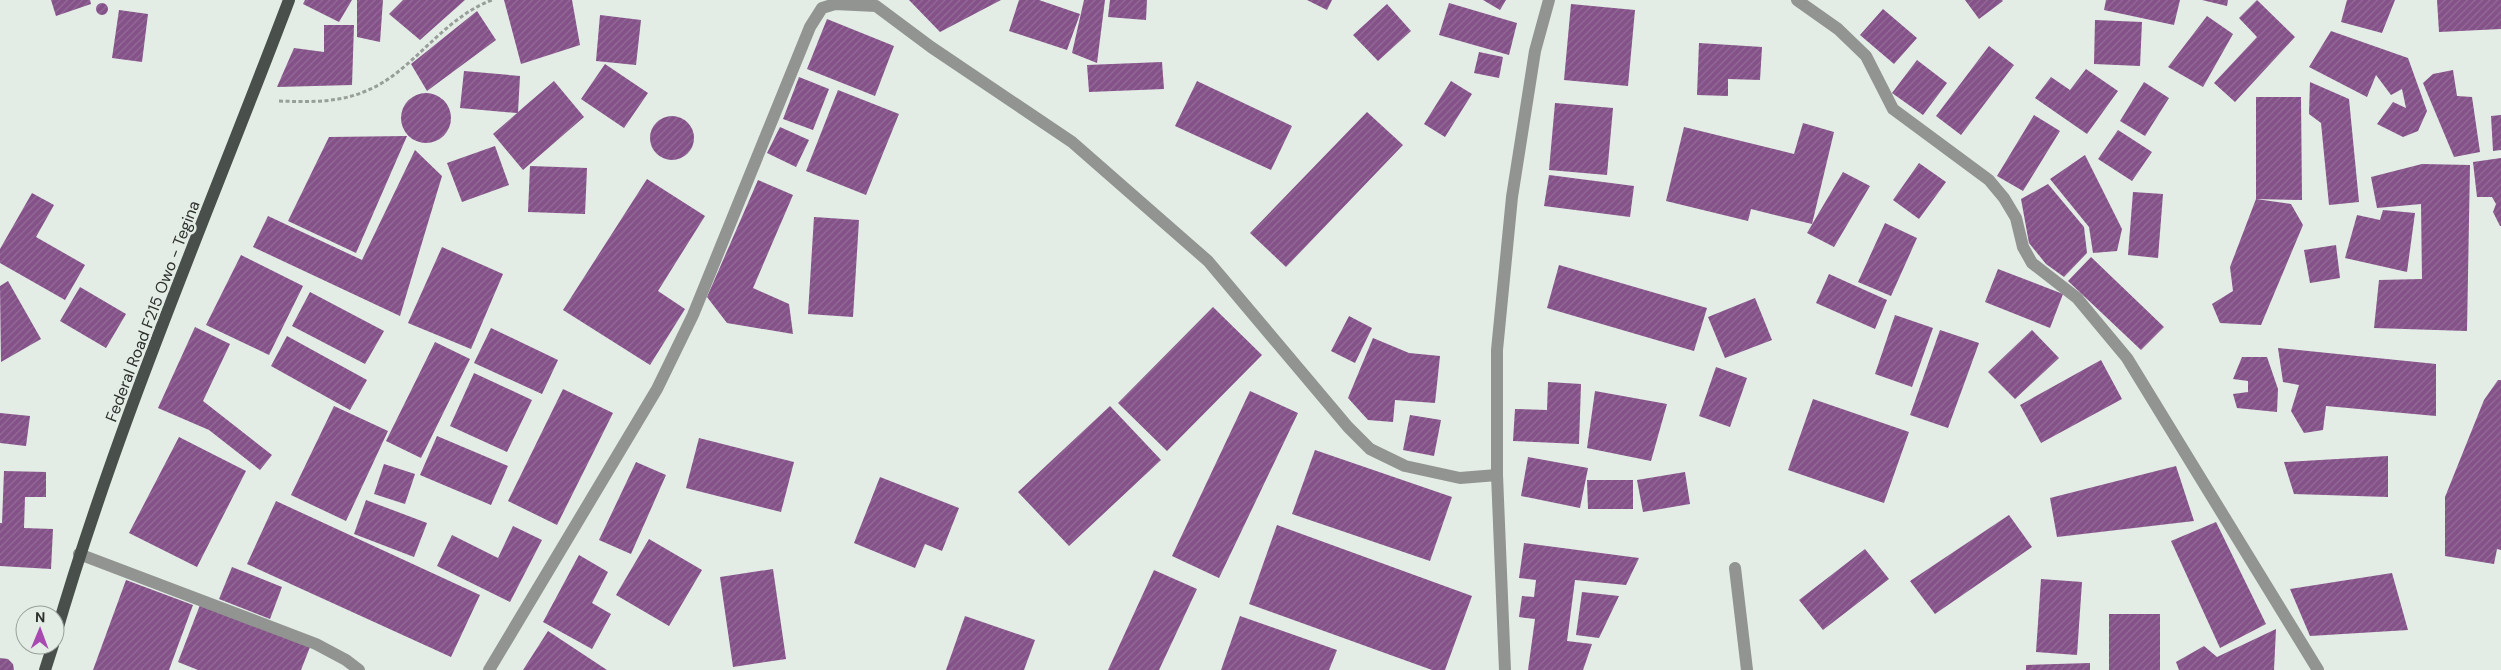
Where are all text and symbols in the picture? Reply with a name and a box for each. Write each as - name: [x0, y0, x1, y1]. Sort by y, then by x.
- street label: Federal Road F215 Owo - Tegina: [100, 198, 204, 425]
- north arrow: [15, 605, 65, 655]
- text: N: [35, 608, 45, 626]

